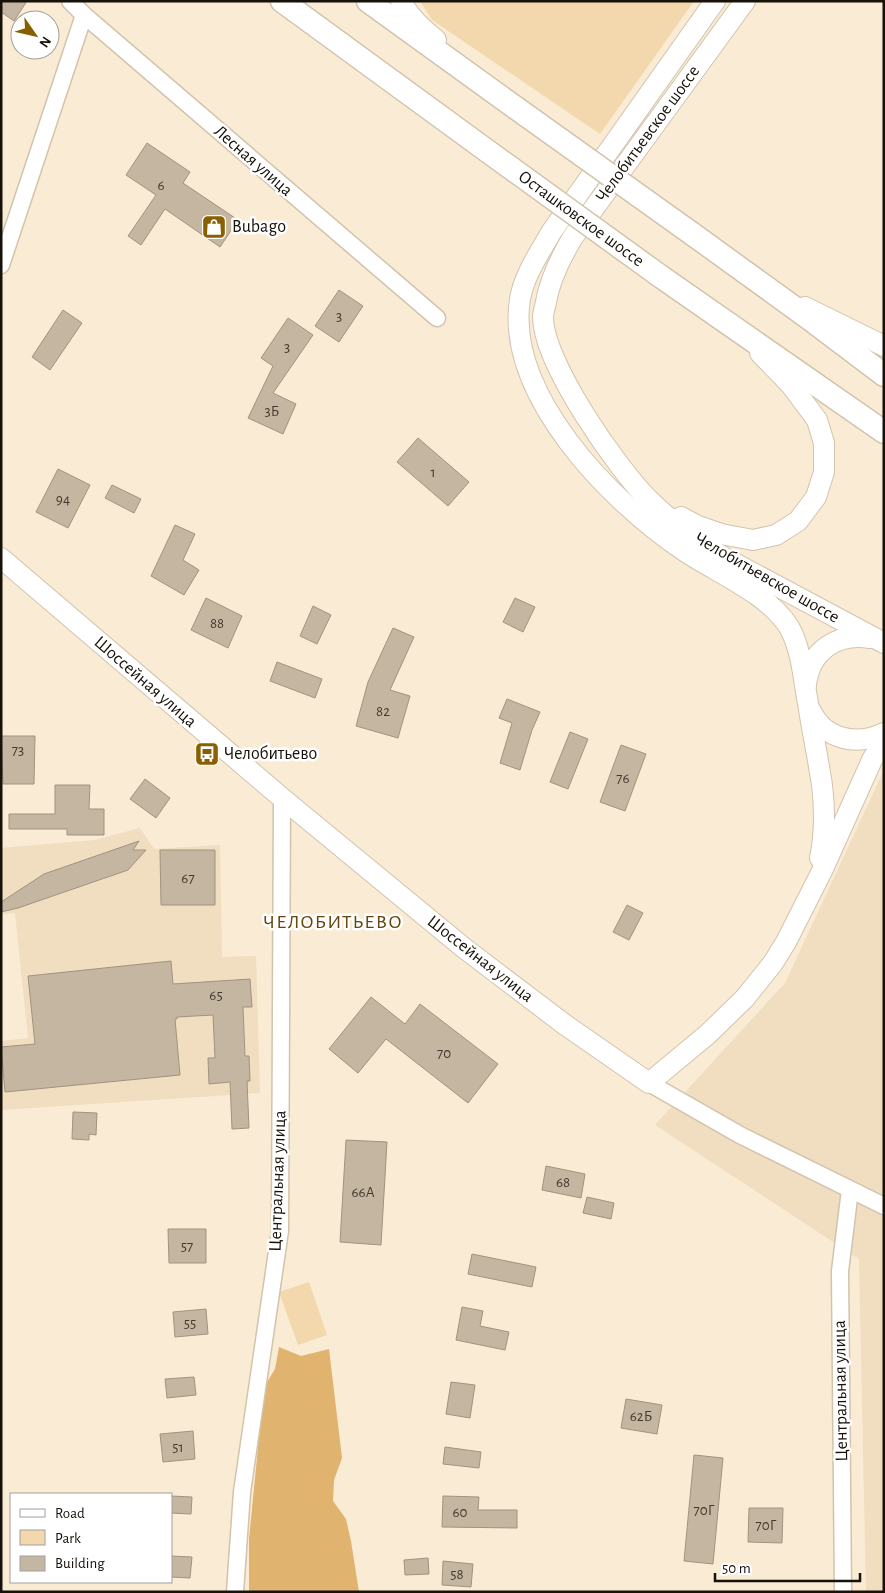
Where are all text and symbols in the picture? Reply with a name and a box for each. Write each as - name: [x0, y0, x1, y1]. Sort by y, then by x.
- north arrow: [10, 10, 60, 60]
- text: N: [36, 34, 53, 50]
- street label: Челобитьевское шоссе: [592, 62, 703, 206]
- street label: Лесная улица: [210, 122, 296, 200]
- street label: Осташковское шоссе: [515, 167, 647, 271]
- house number: 6: [157, 178, 165, 193]
- shop icon: Bubago: [201, 214, 227, 240]
- place label: Bubago: [232, 218, 286, 236]
- house number: 3: [336, 309, 342, 324]
- house number: 3: [284, 340, 290, 355]
- house number: 3Б: [265, 404, 279, 419]
- house number: 1: [430, 465, 436, 480]
- house number: 94: [56, 492, 70, 507]
- street label: Челобитьевское шоссе: [692, 528, 843, 627]
- house number: 88: [210, 616, 224, 631]
- street label: Шоссейная улица: [90, 633, 200, 731]
- house number: 82: [376, 704, 390, 719]
- bus stop icon: Челобитьево: [194, 741, 220, 767]
- house number: 73: [12, 743, 24, 758]
- place label: Челобитьево: [224, 744, 317, 763]
- house number: 76: [616, 771, 630, 786]
- house number: 67: [181, 871, 195, 886]
- district label: ЧЕЛОБИТЬЕВО: [263, 912, 403, 932]
- street label: Шоссейная улица: [424, 912, 536, 1006]
- house number: 65: [209, 988, 223, 1003]
- house number: 70: [437, 1046, 451, 1061]
- street label: Центральная улица: [267, 1110, 289, 1252]
- house number: 68: [556, 1175, 570, 1190]
- house number: 66А: [352, 1185, 375, 1200]
- house number: 57: [181, 1239, 193, 1254]
- house number: 55: [184, 1316, 196, 1331]
- street label: Центральная улица: [831, 1320, 851, 1462]
- house number: 62Б: [630, 1409, 652, 1424]
- house number: 51: [172, 1440, 184, 1455]
- legend: [10, 1493, 172, 1583]
- house number: 70Г: [694, 1503, 715, 1518]
- house number: 60: [453, 1505, 468, 1520]
- text: Road: [55, 1506, 85, 1521]
- house number: 70Г: [756, 1518, 777, 1533]
- text: Park: [55, 1531, 81, 1546]
- scale bar: [715, 1550, 860, 1582]
- text: Building: [55, 1556, 105, 1571]
- text: 50 m: [722, 1561, 751, 1576]
- house number: 58: [450, 1567, 464, 1582]

